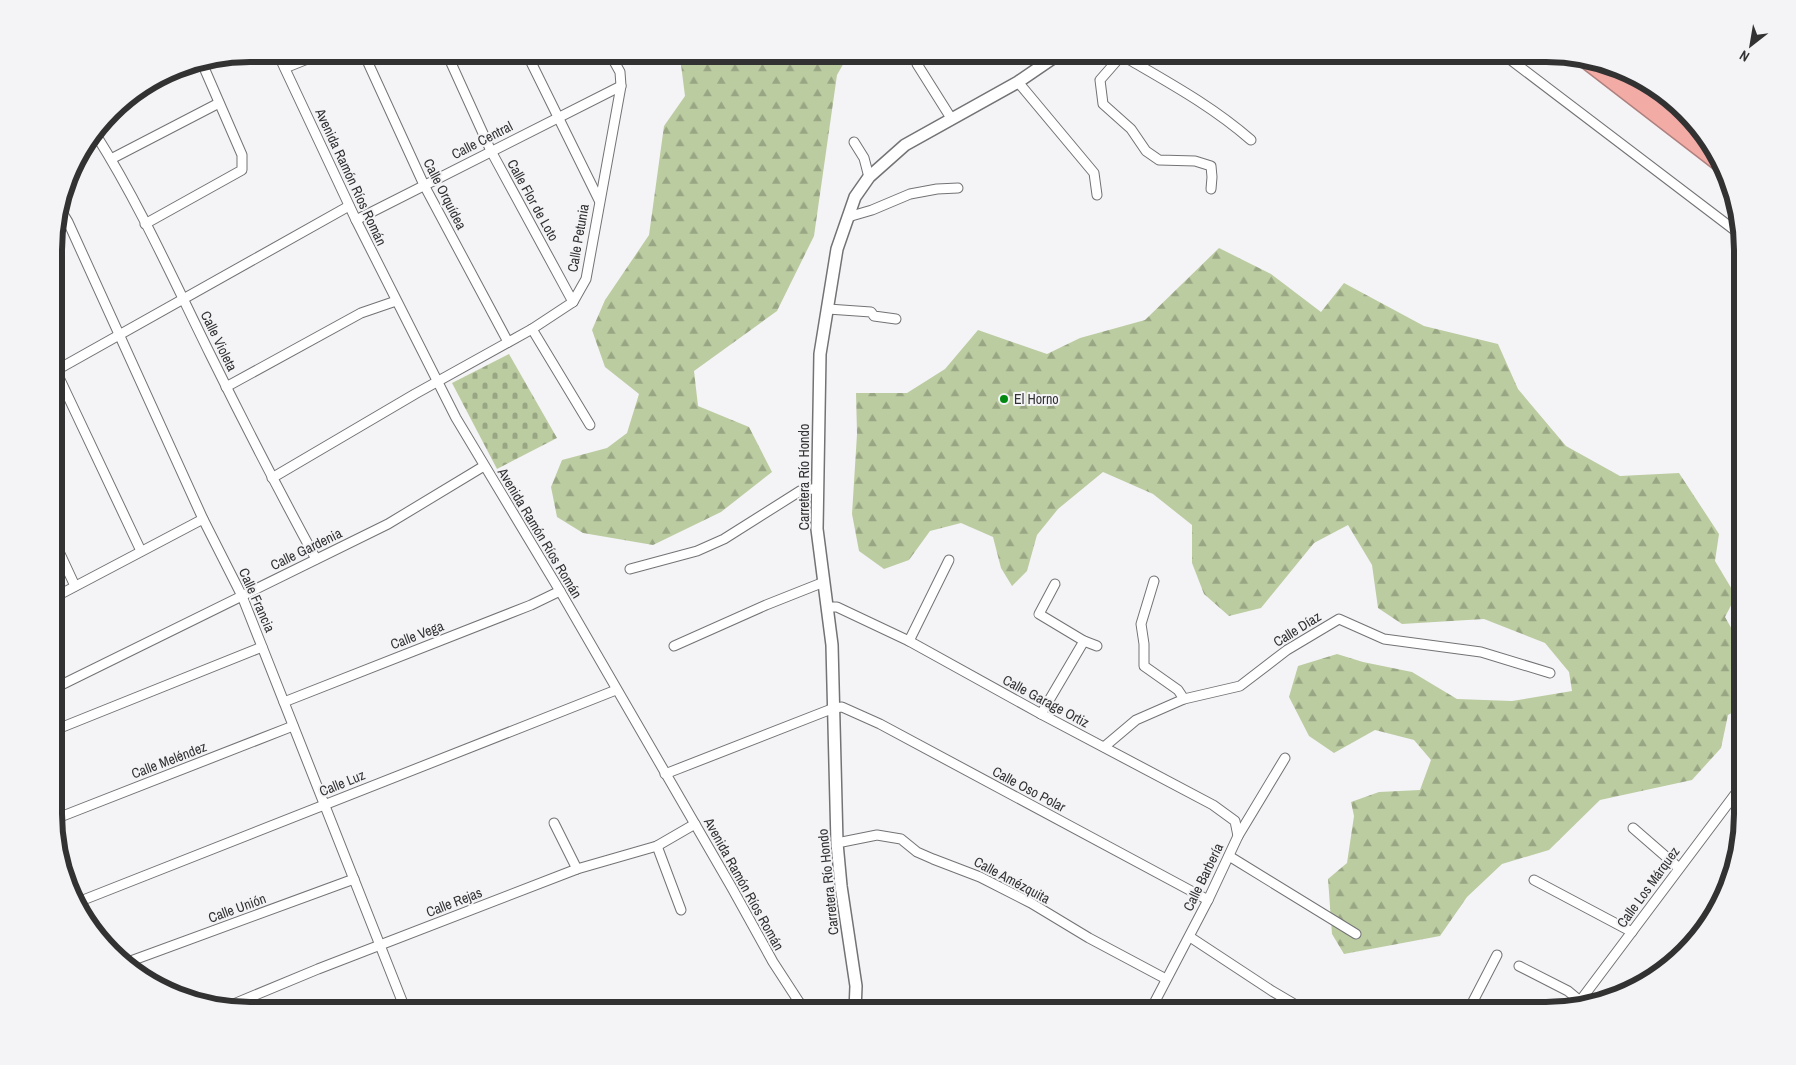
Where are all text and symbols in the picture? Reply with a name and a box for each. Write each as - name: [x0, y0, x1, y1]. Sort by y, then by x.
- north arrow: [1726, 20, 1776, 70]
- text: N: [1736, 46, 1752, 66]
- street label: Avenida Ramón Ríos Román: [311, 105, 391, 248]
- street label: Calle Central: [448, 117, 516, 163]
- street label: Calle Orquídea: [419, 156, 471, 233]
- street label: Calle Flor de Loto: [503, 156, 563, 244]
- street label: Calle Petunia: [563, 202, 593, 274]
- street label: Calle Violeta: [197, 308, 242, 375]
- place label: El Horno: [1014, 390, 1059, 408]
- marker: El Horno: [998, 393, 1010, 405]
- street label: Carretera Río Hondo: [795, 424, 813, 530]
- street label: Avenida Ramón Ríos Román: [493, 464, 586, 602]
- street label: Calle Gardenia: [267, 524, 345, 574]
- street label: Calle Francia: [235, 565, 279, 635]
- street label: Calle Díaz: [1270, 607, 1324, 651]
- street label: Calle Vega: [388, 616, 447, 653]
- street label: Calle Garage Ortiz: [1000, 671, 1093, 732]
- street label: Calle Meléndez: [129, 737, 209, 783]
- street label: Calle Oso Polar: [989, 762, 1069, 816]
- street label: Calle Luz: [316, 766, 368, 800]
- street label: Avenida Ramón Ríos Román: [699, 814, 788, 954]
- street label: Carretera Río Hondo: [813, 828, 843, 936]
- street label: Calle Barbería: [1179, 840, 1227, 914]
- street label: Calle Los Márquez: [1613, 843, 1684, 931]
- street label: Calle Amézquita: [971, 852, 1054, 908]
- street label: Calle Rejas: [423, 883, 485, 921]
- street label: Calle Unión: [206, 889, 268, 927]

